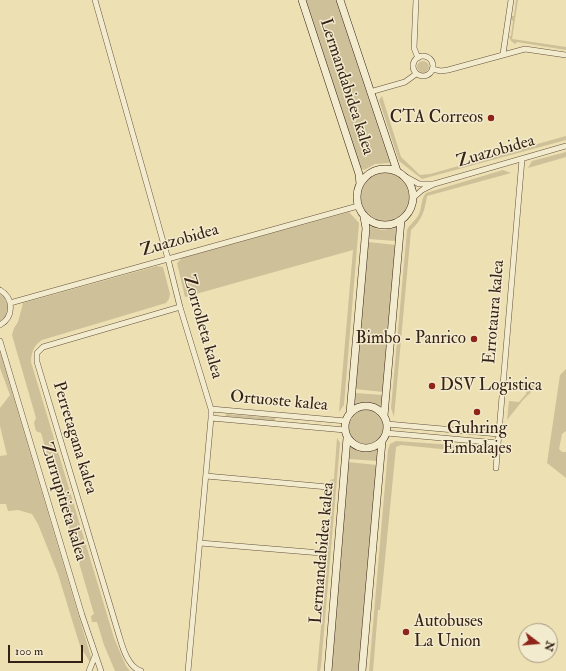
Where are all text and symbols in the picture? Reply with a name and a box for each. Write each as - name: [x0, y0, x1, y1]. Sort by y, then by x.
- street label: Lermandabidea kalea: [314, 16, 378, 158]
- place label: CTA Correos: [390, 108, 483, 128]
- marker: CTA Correos: [486, 113, 496, 123]
- street label: Zuazobidea: [455, 131, 537, 173]
- street label: Zuazobidea: [139, 220, 221, 262]
- street label: Errotaura kalea: [480, 259, 510, 365]
- street label: Zorrolleta kalea: [177, 273, 227, 381]
- place label: Bimbo - Panrico: [355, 329, 466, 349]
- marker: Bimbo - Panrico: [469, 334, 479, 344]
- place label: DSV Logistica: [440, 376, 542, 396]
- street label: Perretagana kalea: [47, 379, 101, 497]
- marker: DSV Logistica: [427, 381, 437, 391]
- street label: Ortuoste kalea: [229, 388, 329, 416]
- marker: Guhring Embalajes: [472, 407, 482, 417]
- place label: Guhring Embalajes: [443, 419, 511, 459]
- street label: Zurrupitieta kalea: [35, 440, 91, 564]
- street label: Lermandabidea kalea: [307, 481, 339, 625]
- place label: Autobuses La Union: [414, 612, 483, 652]
- north arrow: [518, 623, 558, 663]
- marker: Autobuses La Union: [401, 627, 411, 637]
- scale bar: [10, 637, 85, 663]
- text: N: [541, 640, 557, 653]
- text: 100 m: [15, 644, 43, 659]

